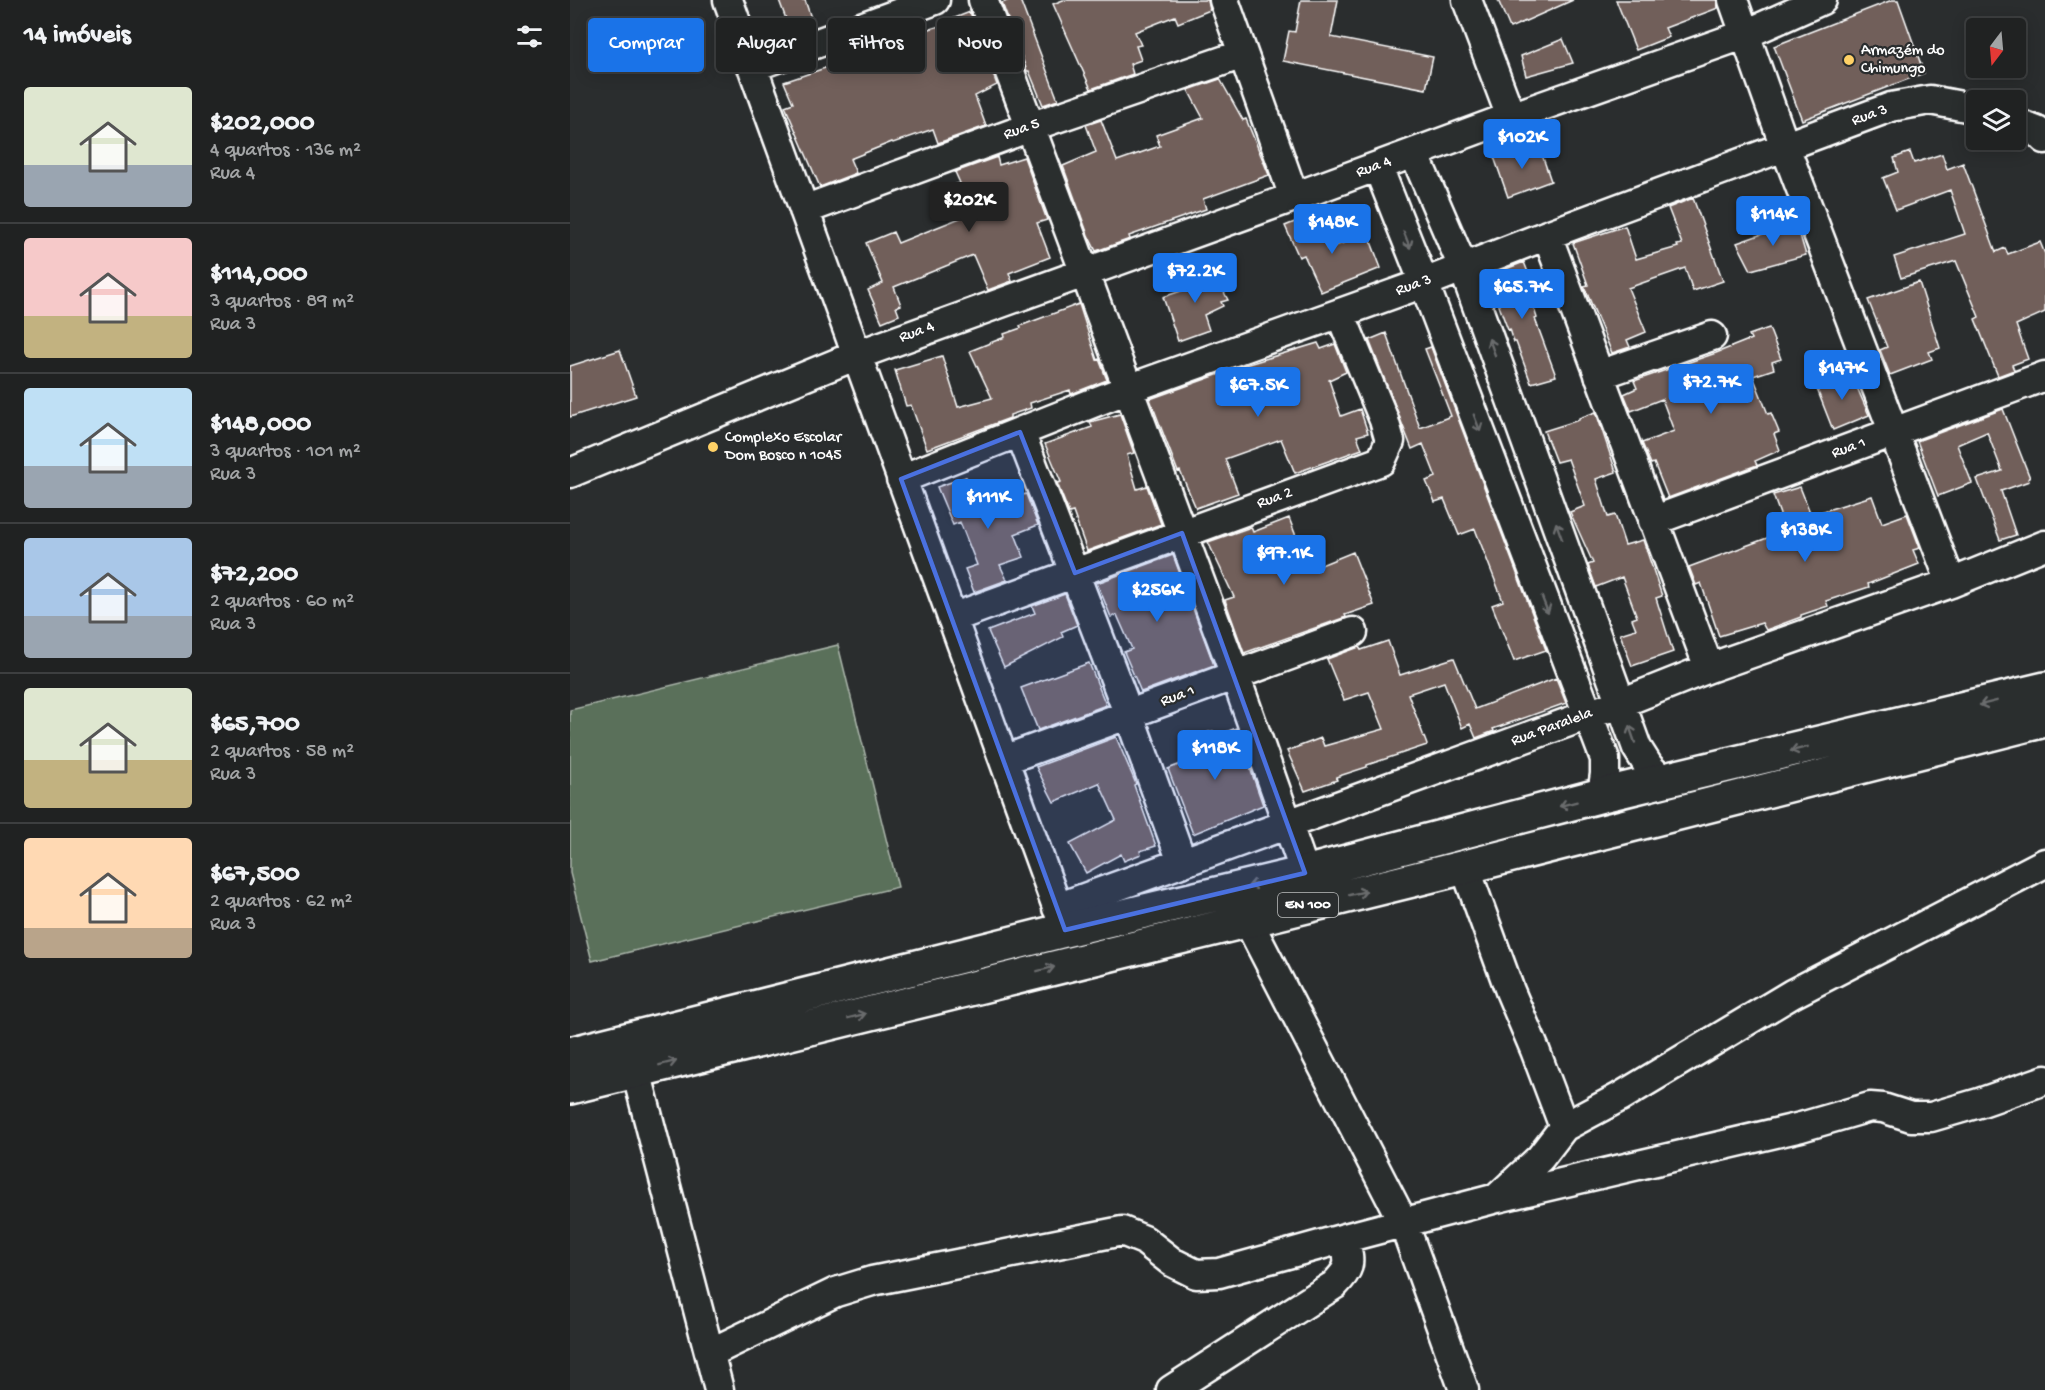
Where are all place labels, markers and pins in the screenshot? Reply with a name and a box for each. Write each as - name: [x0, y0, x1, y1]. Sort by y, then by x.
- place label: Armazém do Chimungo: [1861, 42, 1944, 79]
- marker: Armazém do Chimungo: [1842, 53, 1856, 67]
- pin: $102K: [1480, 119, 1564, 170]
- pin: $202K: [927, 182, 1011, 233]
- pin: $114K: [1731, 196, 1815, 247]
- pin: $148K: [1290, 204, 1374, 255]
- pin: $72.2K: [1146, 253, 1244, 304]
- pin: $65.7K: [1473, 269, 1571, 320]
- pin: $147K: [1800, 350, 1884, 401]
- pin: $72.7K: [1662, 364, 1760, 415]
- pin: $67.5K: [1209, 367, 1307, 418]
- place label: Complexo Escolar Dom Bosco n 1045: [724, 429, 843, 466]
- marker: Complexo Escolar Dom Bosco n 1045: [706, 440, 720, 454]
- pin: $111K: [946, 479, 1030, 530]
- pin: $138K: [1763, 512, 1847, 563]
- pin: $97.1K: [1235, 535, 1333, 586]
- pin: $256K: [1115, 572, 1199, 623]
- pin: $118K: [1173, 730, 1257, 781]

